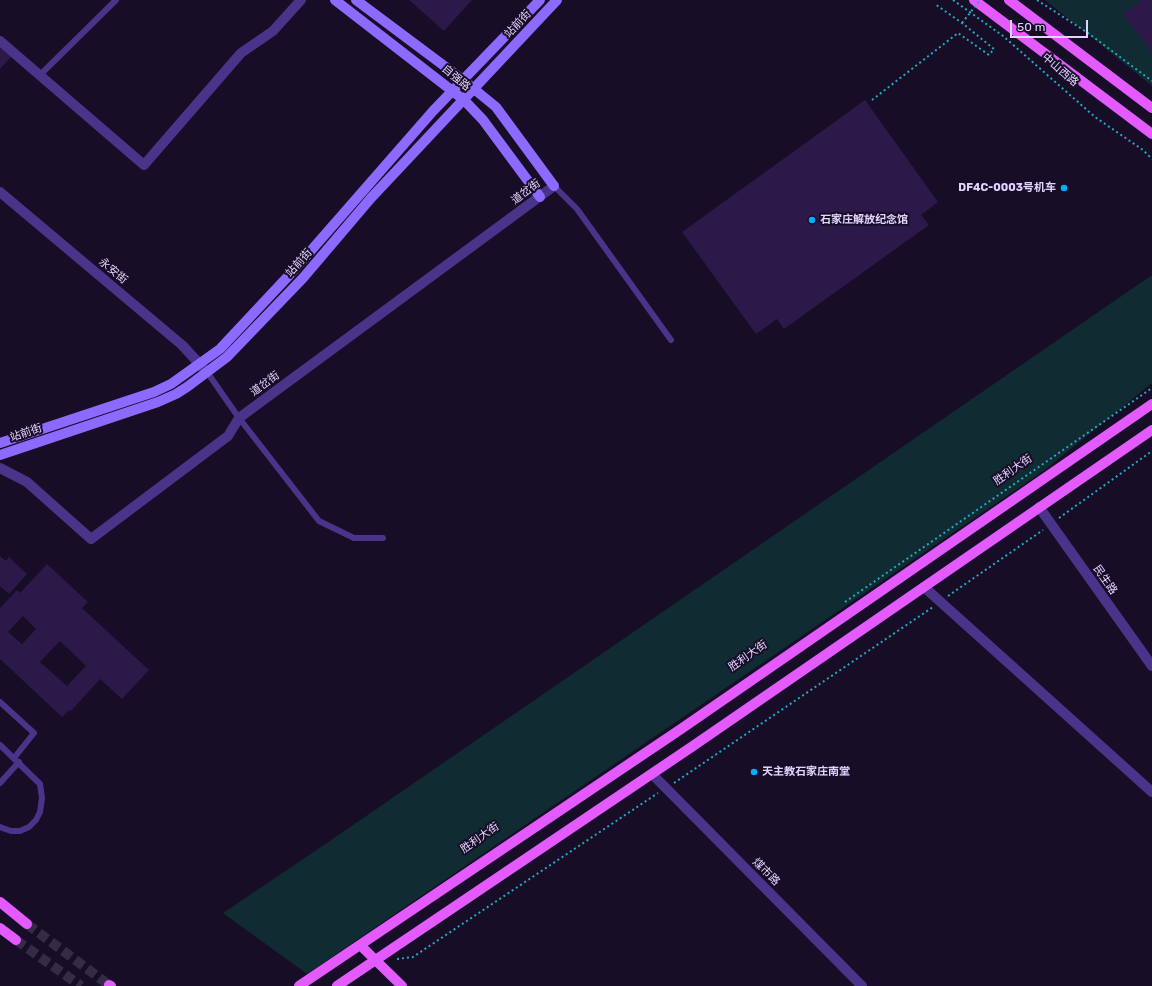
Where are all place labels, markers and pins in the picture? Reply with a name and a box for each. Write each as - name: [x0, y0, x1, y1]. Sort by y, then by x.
- place label: DF4C-0003号机车: [958, 181, 1056, 195]
- marker: DF4C-0003号机车: [1059, 183, 1069, 193]
- place label: 石家庄解放纪念馆: [820, 213, 908, 227]
- marker: 石家庄解放纪念馆: [807, 215, 817, 225]
- place label: 天主教石家庄南堂: [762, 765, 850, 779]
- marker: 天主教石家庄南堂: [749, 767, 759, 777]

